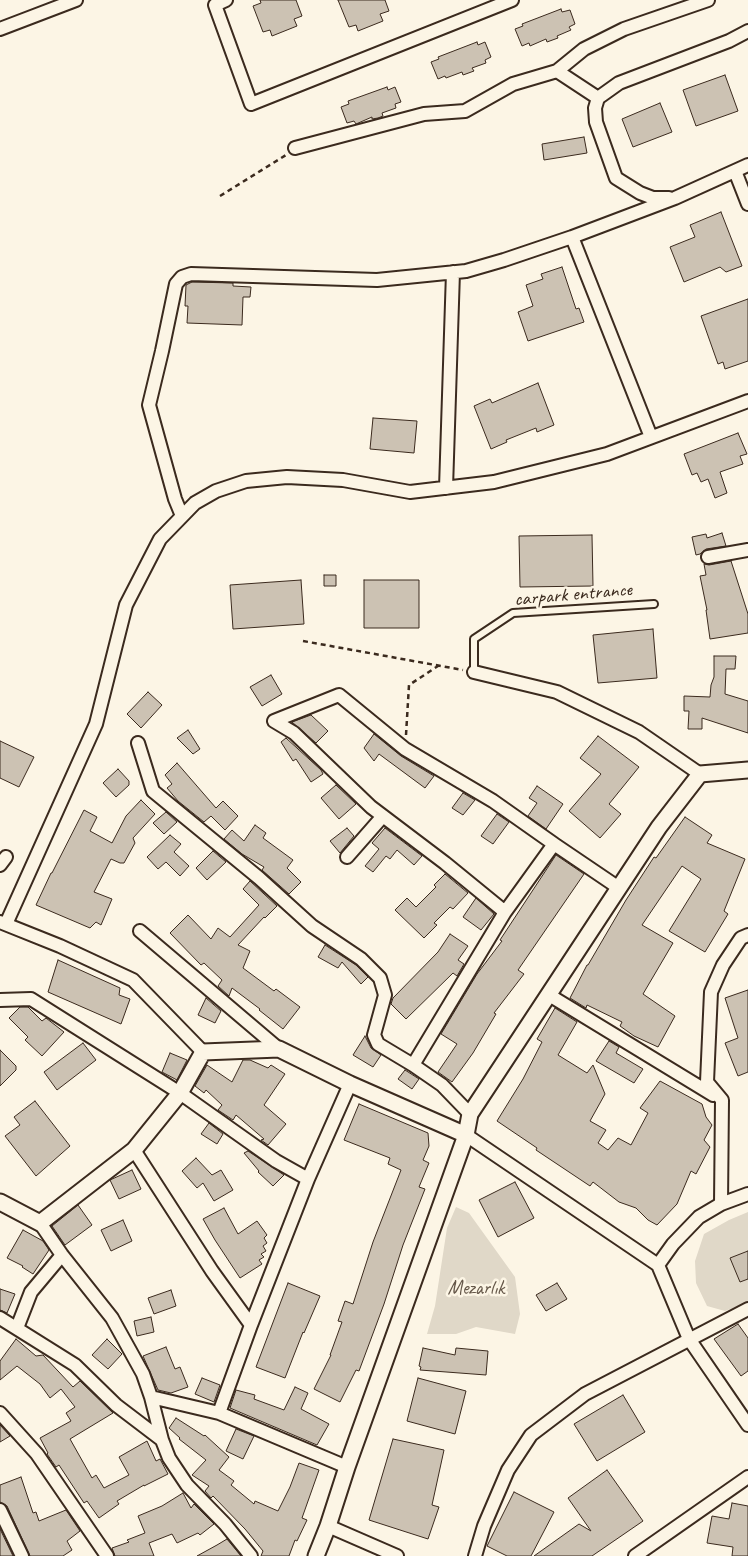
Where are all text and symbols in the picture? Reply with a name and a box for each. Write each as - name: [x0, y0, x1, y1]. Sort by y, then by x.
- street label: carpark entrance: [513, 578, 633, 612]
- park label: Mezarlık: [448, 1277, 504, 1301]

